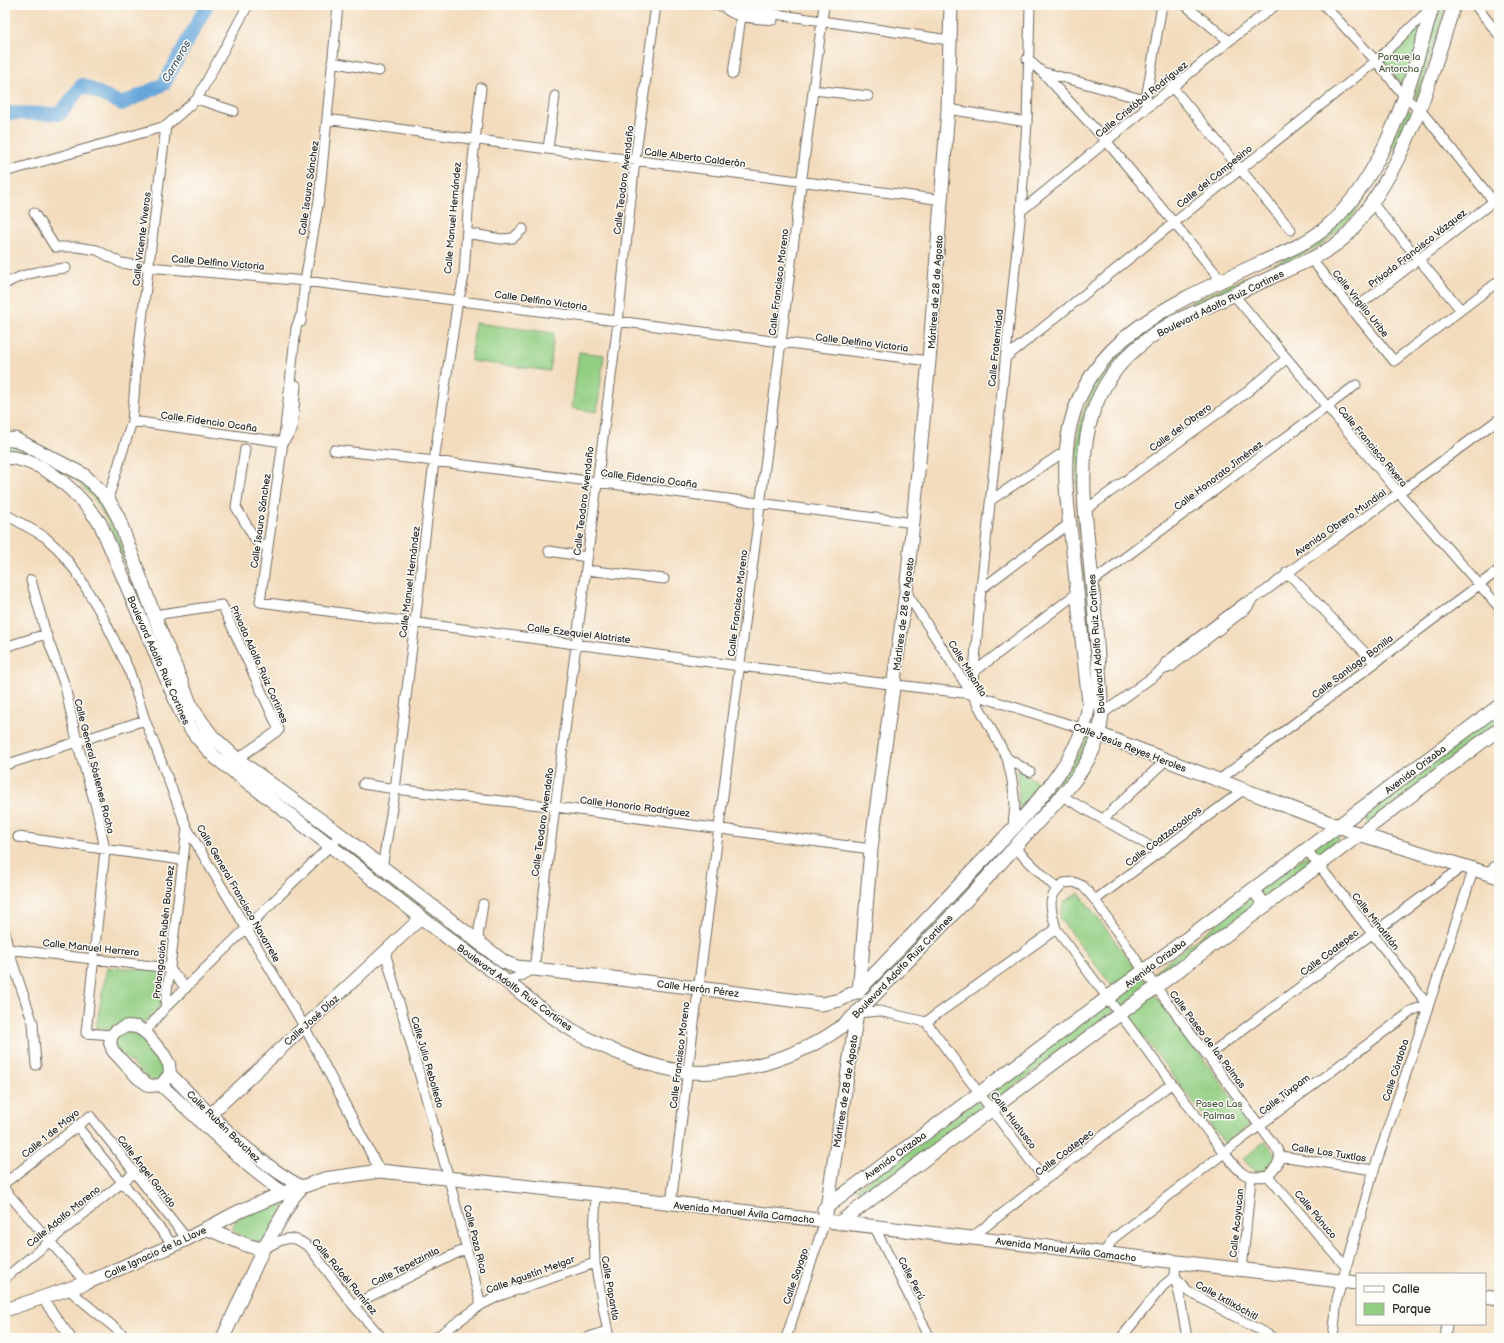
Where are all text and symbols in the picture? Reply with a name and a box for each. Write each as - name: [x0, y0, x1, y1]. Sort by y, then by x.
- water label: Carneros: [159, 37, 194, 85]
- park label: Parque la Antorcha: [1378, 51, 1421, 75]
- street label: Calle Cristóbal Rodríguez: [1093, 59, 1190, 141]
- street label: Calle Teodoro Avendaño: [611, 124, 637, 235]
- street label: Calle Isauro Sánchez: [296, 140, 322, 236]
- street label: Calle del Campesino: [1174, 142, 1255, 211]
- street label: Calle Alberto Calderón: [644, 146, 747, 170]
- street label: Calle Manuel Hernández: [442, 161, 464, 275]
- street label: Calle Vicente Viveros: [130, 191, 154, 287]
- street label: Privada Francisco Vázquez: [1366, 207, 1469, 291]
- street label: Calle Francisco Moreno: [766, 228, 792, 336]
- street label: Mártires de 28 de Agosto: [926, 234, 946, 350]
- street label: Calle Delfino Victoria: [171, 253, 265, 273]
- street label: Calle Virgilio Uribe: [1329, 267, 1391, 340]
- street label: Boulevard Adolfo Ruiz Cortines: [1155, 268, 1286, 340]
- street label: Calle Delfino Victoria: [494, 289, 588, 313]
- street label: Calle Fraternidad: [986, 308, 1006, 388]
- street label: Calle Delfino Victoria: [815, 331, 909, 355]
- street label: Calle del Obrero: [1147, 401, 1214, 454]
- street label: Calle Francisco Rivera: [1335, 404, 1410, 490]
- street label: Calle Fidencio Ocaña: [160, 409, 258, 435]
- street label: Calle Honorato Jiménez: [1172, 438, 1266, 513]
- street label: Calle Teodoro Avendaño: [571, 445, 597, 556]
- street label: Calle Fidencio Ocaña: [600, 467, 698, 491]
- street label: Calle Isauro Sánchez: [248, 473, 274, 569]
- street label: Avenida Obrero Mundial: [1293, 487, 1389, 559]
- street label: Calle Manuel Hernández: [397, 525, 423, 639]
- street label: Calle Francisco Moreno: [725, 549, 751, 657]
- street label: Mártires de 28 de Agosto: [891, 556, 917, 672]
- street label: Boulevard Adolfo Ruiz Cortines: [1086, 574, 1108, 714]
- street label: Boulevard Adolfo Ruiz Cortines: [124, 594, 192, 727]
- street label: Privada Adolfo Ruiz Cortines: [228, 604, 291, 725]
- street label: Calle Ezequiel Alatriste: [526, 622, 631, 646]
- street label: Calle Santiago Bonilla: [1310, 632, 1396, 701]
- street label: Calle Misantla: [945, 638, 989, 699]
- street label: Calle General Sóstenes Rocha: [71, 698, 117, 835]
- street label: Calle Jesús Reyes Heroles: [1071, 721, 1188, 775]
- street label: Avenida Orizaba: [1383, 743, 1449, 797]
- street label: Calle Teodoro Avendaño: [529, 766, 557, 877]
- street label: Calle Honorio Rodríguez: [579, 794, 691, 820]
- street label: Calle Coatzacoalcos: [1123, 804, 1204, 869]
- street label: Calle General Francisco Navarrete: [194, 823, 283, 965]
- street label: Prolongación Rubén Bouchez: [151, 865, 177, 999]
- street label: Calle Minatitlán: [1349, 890, 1402, 953]
- street label: Boulevard Adolfo Ruiz Cortines: [850, 912, 956, 1021]
- street label: Calle Coatepec: [1298, 927, 1361, 979]
- street label: Calle Manuel Herrera: [42, 937, 140, 959]
- street label: Avenida Orizaba: [1123, 937, 1189, 991]
- street label: Boulevard Adolfo Ruiz Cortines: [454, 942, 575, 1034]
- street label: Calle Herón Pérez: [656, 978, 740, 1000]
- street label: Calle Paseo de las Palmas: [1167, 988, 1248, 1091]
- street label: Calle José Díaz: [282, 993, 342, 1049]
- street label: Calle Francisco Moreno: [667, 1001, 693, 1109]
- street label: Calle Julio Rebolledo: [408, 1015, 446, 1110]
- street label: Mártires de 28 de Agosto: [831, 1033, 861, 1149]
- street label: Calle Córdoba: [1380, 1037, 1412, 1103]
- street label: Calle Túxpam: [1257, 1072, 1312, 1118]
- street label: Calle Rubén Bouchez: [184, 1088, 263, 1165]
- street label: Calle Huatusco: [988, 1089, 1039, 1152]
- park label: Paseo Las Palmas: [1196, 1098, 1242, 1122]
- street label: Calle 1 de Mayo: [19, 1107, 82, 1161]
- street label: Calle Coatepec: [1033, 1127, 1096, 1179]
- street label: Avenida Orizaba: [862, 1129, 929, 1182]
- street label: Calle Ángel Garrido: [114, 1133, 178, 1210]
- street label: Calle Los Tuxtlas: [1291, 1141, 1367, 1165]
- street label: Calle Adolfo Moreno: [24, 1183, 103, 1250]
- street label: Calle Acayucan: [1227, 1188, 1247, 1258]
- street label: Calle Pánuco: [1292, 1188, 1339, 1242]
- street label: Avenida Manuel Ávila Camacho: [673, 1200, 815, 1226]
- street label: Calle Poza Rica: [461, 1203, 489, 1275]
- street label: Calle Ignacio de la Llave: [103, 1224, 208, 1282]
- street label: Avenida Manuel Ávila Camacho: [995, 1235, 1137, 1265]
- street label: Calle Rafaél Ramírez: [309, 1236, 380, 1317]
- street label: Calle Tepetzintla: [369, 1244, 442, 1289]
- street label: Calle Sayago: [781, 1246, 811, 1306]
- street label: Calle Agustín Melgar: [484, 1253, 577, 1297]
- street label: Calle Papantla: [598, 1255, 622, 1322]
- street label: Calle Perú: [895, 1255, 927, 1302]
- legend: [1356, 1273, 1486, 1325]
- street label: Calle Ixtlixóchitl: [1193, 1279, 1260, 1323]
- text: Calle: [1392, 1282, 1420, 1297]
- text: Parque: [1392, 1302, 1431, 1317]

